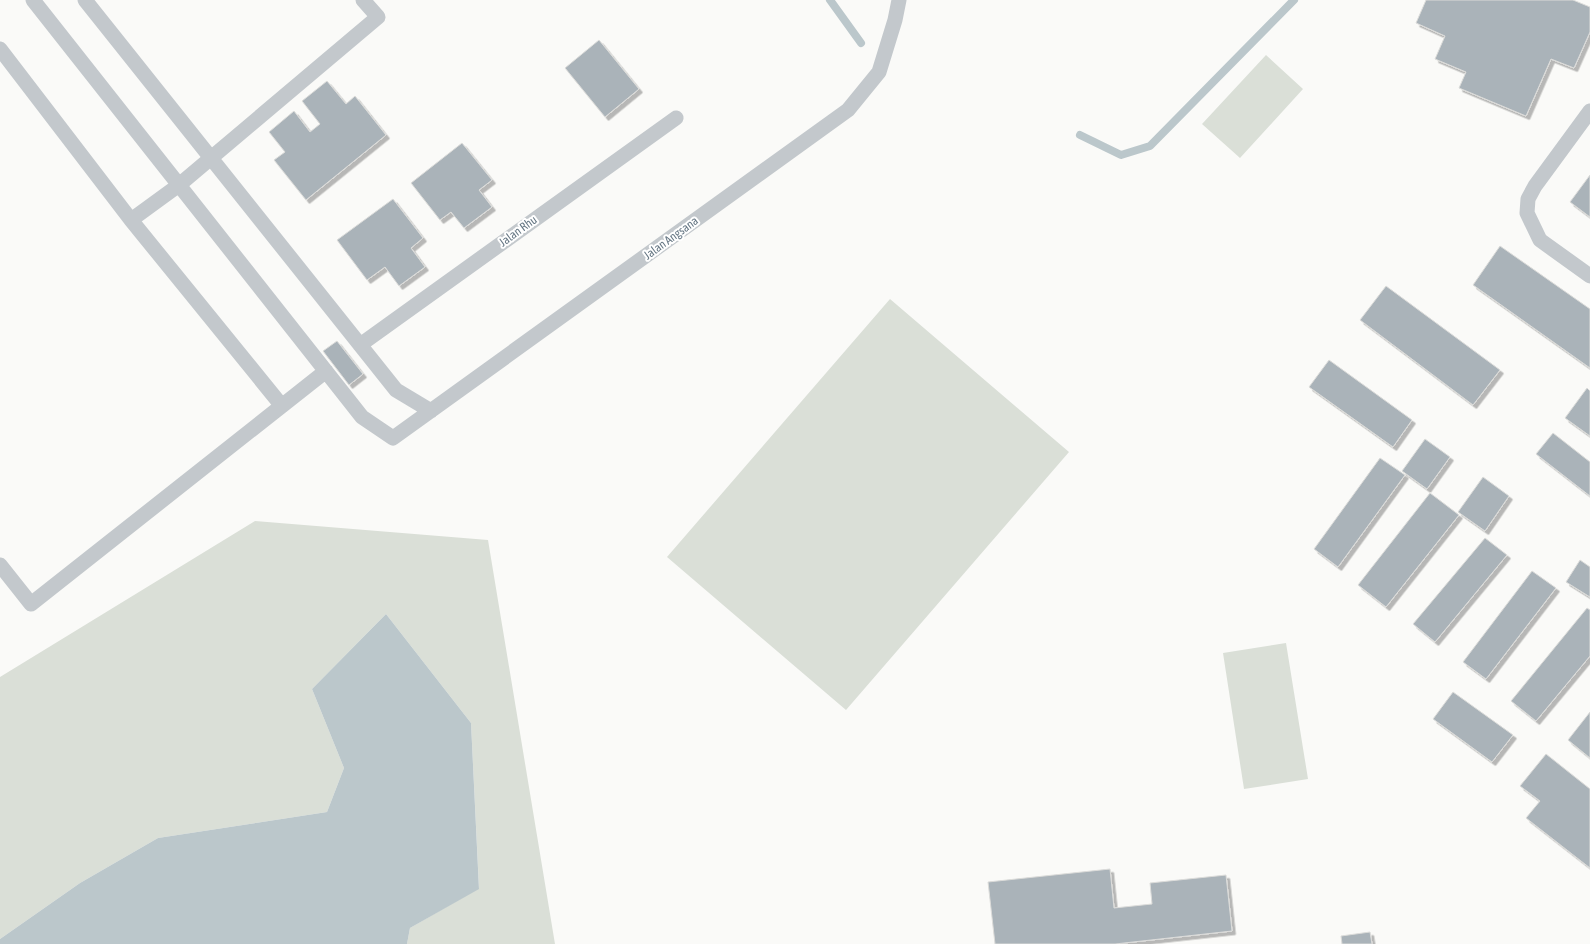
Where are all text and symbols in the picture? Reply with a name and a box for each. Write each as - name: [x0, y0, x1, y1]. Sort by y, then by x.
- street label: Jalan Rhu: [496, 213, 540, 249]
- street label: Jalan Angsana: [641, 214, 701, 262]

